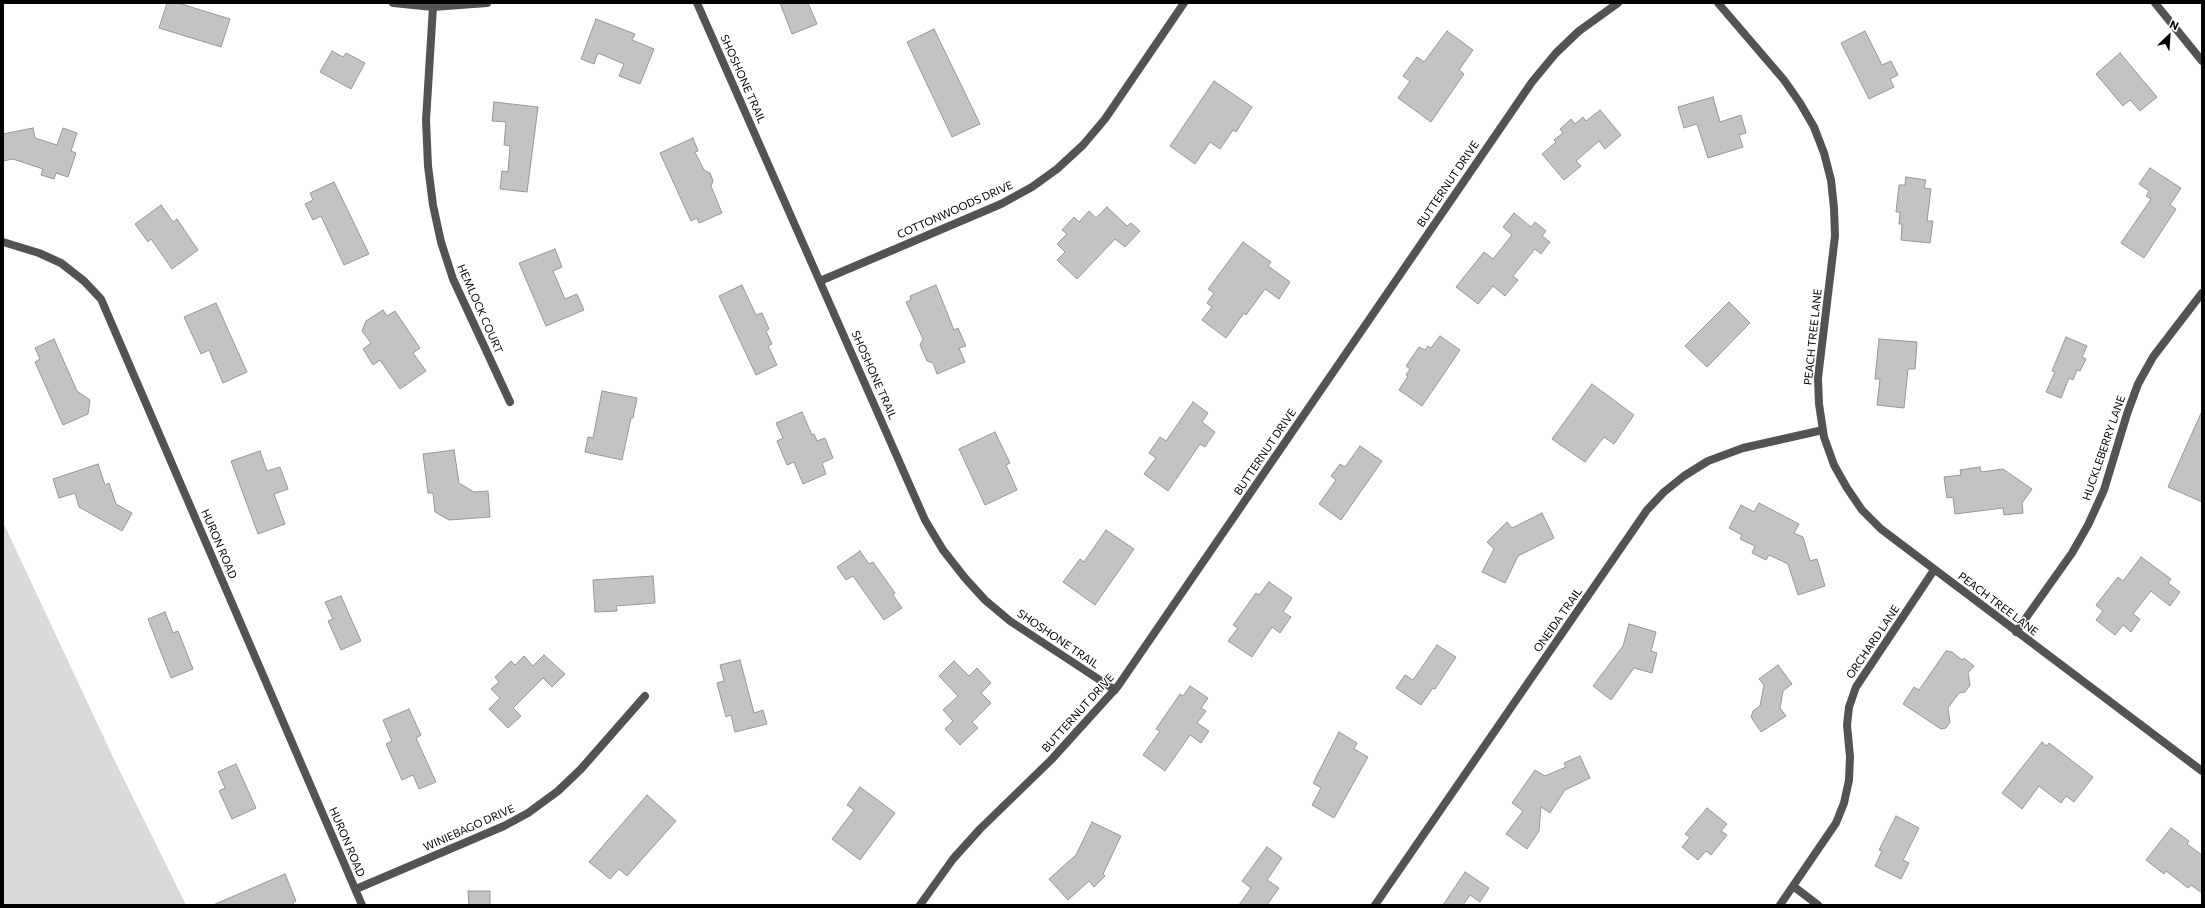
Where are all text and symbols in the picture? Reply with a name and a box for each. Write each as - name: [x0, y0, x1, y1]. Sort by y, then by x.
- north arrow: [2149, 16, 2189, 56]
- text: N: [2168, 17, 2181, 32]
- street label: SHOSHONE TRAIL: [718, 33, 768, 125]
- street label: BUTTERNUT DRIVE: [1414, 138, 1482, 230]
- street label: COTTONWOODS DRIVE: [895, 178, 1015, 242]
- street label: HEMLOCK COURT: [454, 262, 506, 356]
- street label: PEACH TREE LANE: [1801, 288, 1825, 386]
- street label: SHOSHONE TRAIL: [849, 329, 899, 421]
- street label: HUCKLEBERRY LANE: [2080, 394, 2128, 502]
- street label: BUTTERNUT DRIVE: [1231, 406, 1299, 498]
- street label: HURON ROAD: [198, 507, 240, 581]
- street label: PEACH TREE LANE: [1955, 570, 2041, 638]
- street label: ONEIDA TRAIL: [1531, 585, 1585, 655]
- street label: ORCHARD LANE: [1844, 603, 1902, 681]
- street label: SHOSHONE TRAIL: [1015, 607, 1101, 671]
- street label: BUTTERNUT DRIVE: [1039, 671, 1117, 755]
- street label: WINIEBAGO DRIVE: [421, 802, 517, 854]
- street label: HURON ROAD: [326, 805, 368, 879]

